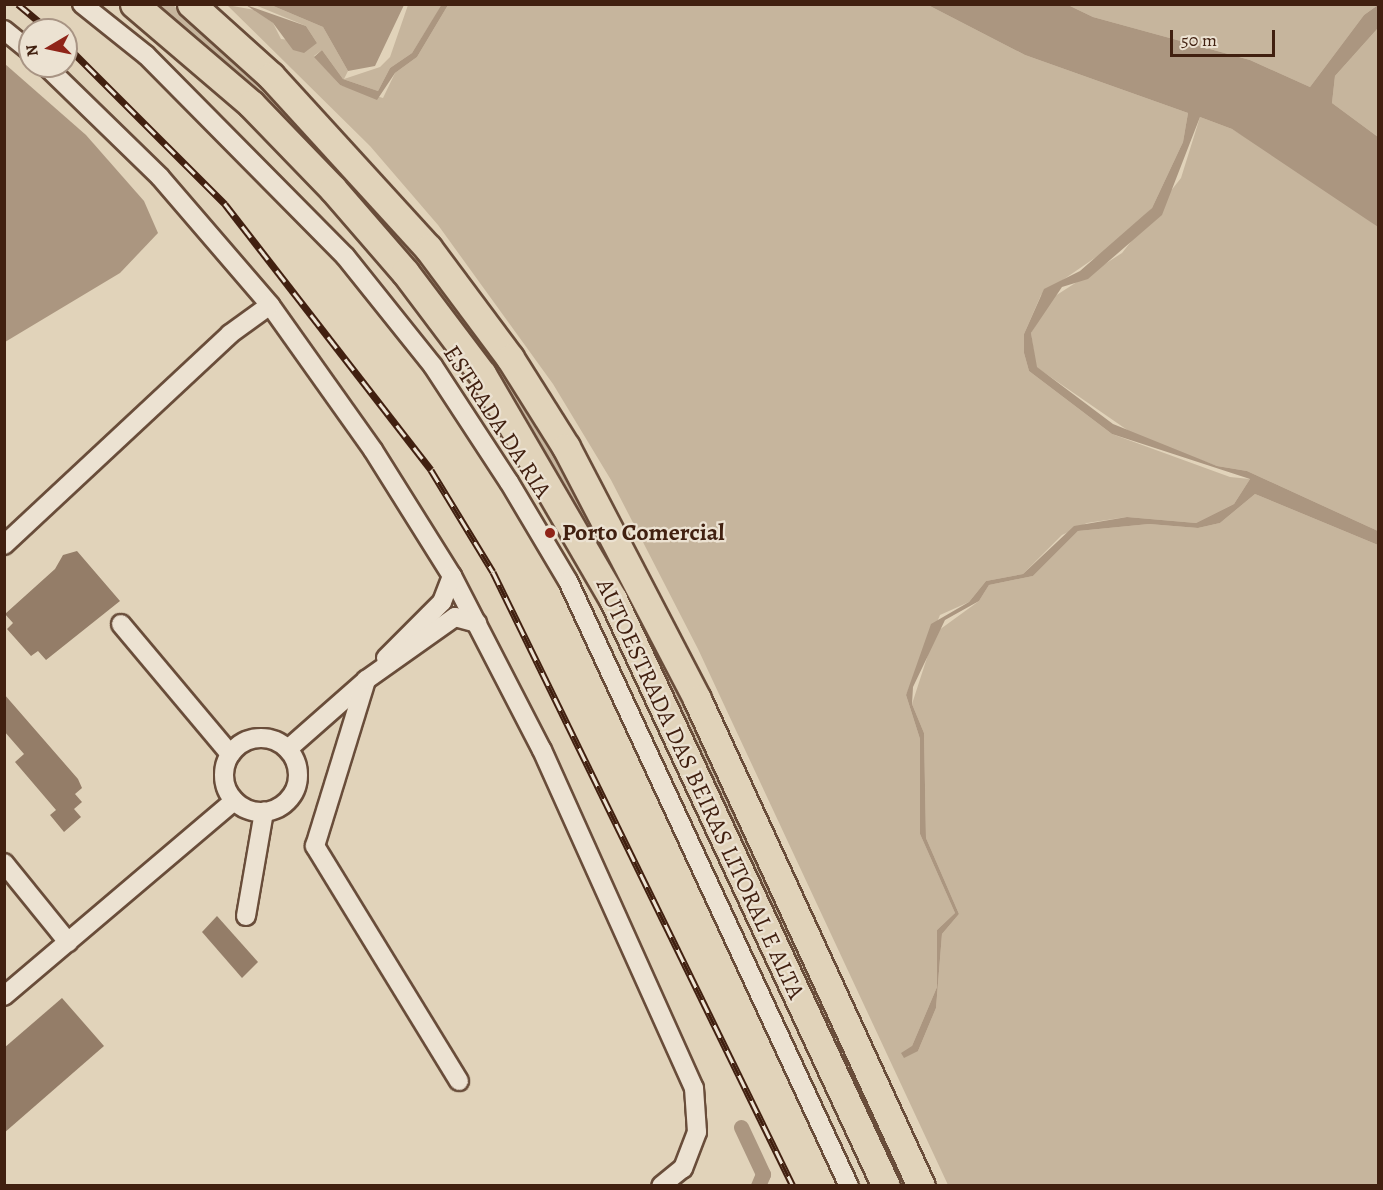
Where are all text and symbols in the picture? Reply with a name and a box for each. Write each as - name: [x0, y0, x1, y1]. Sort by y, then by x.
- north arrow: [18, 18, 78, 78]
- scale bar: [1173, 18, 1278, 56]
- text: 50 m: [1181, 28, 1217, 52]
- text: N: [20, 43, 44, 58]
- street label: ESTRADA DA RIA: [437, 340, 557, 504]
- place label: Porto Comercial: [562, 519, 725, 547]
- marker: Porto Comercial: [543, 526, 557, 540]
- street label: AUTOESTRADA DAS BEIRAS LITORAL E ALTA: [590, 574, 810, 1004]

